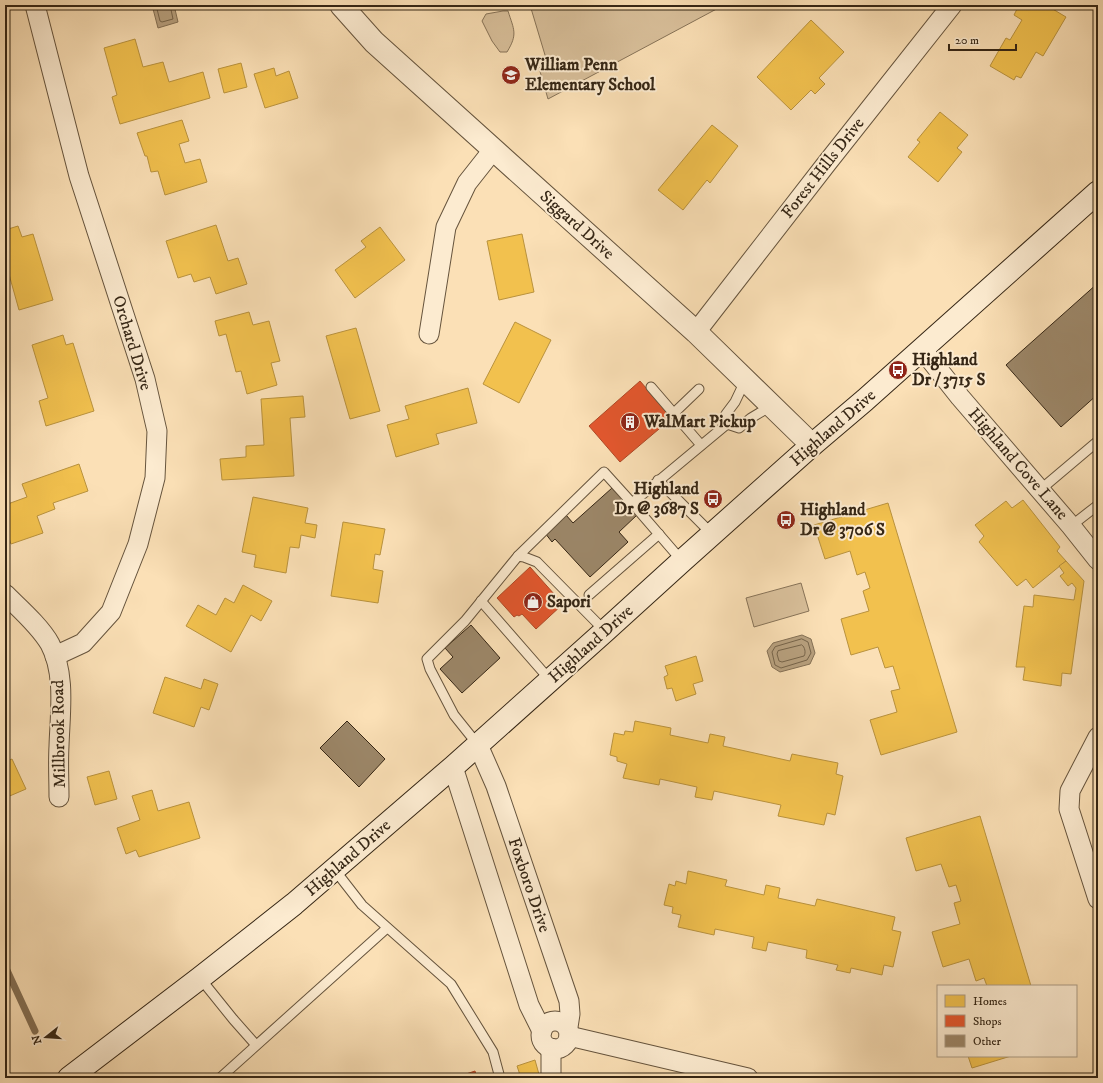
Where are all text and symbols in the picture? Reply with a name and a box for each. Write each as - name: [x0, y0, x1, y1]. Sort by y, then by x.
- scale bar: [949, 26, 1016, 52]
- text: 20 m: [955, 33, 979, 48]
- place label: William Penn Elementary School: [524, 54, 656, 96]
- school or university icon: William Penn Elementary School: [500, 64, 522, 86]
- street label: Forest Hills Drive: [777, 113, 869, 223]
- street label: Siggard Drive: [535, 186, 619, 264]
- street label: Orchard Drive: [107, 293, 157, 393]
- place label: Highland Dr / 3715 S: [912, 349, 985, 391]
- bus stop icon: Highland Dr / 3715 S: [887, 359, 909, 381]
- street label: Highland Drive: [785, 385, 881, 471]
- street label: Highland Cove Lane: [963, 403, 1073, 525]
- building icon: WalMart Pickup: [619, 411, 641, 433]
- place label: WalMart Pickup: [643, 411, 756, 433]
- place label: Highland Dr @ 3687 S: [615, 478, 700, 520]
- bus stop icon: Highland Dr @ 3687 S: [702, 488, 724, 510]
- place label: Highland Dr @ 3706 S: [800, 499, 885, 541]
- bus stop icon: Highland Dr @ 3706 S: [775, 509, 797, 531]
- shop icon: Sapori: [522, 591, 544, 613]
- place label: Sapori: [547, 591, 591, 613]
- street label: Highland Drive: [544, 600, 638, 688]
- street label: Millbrook Road: [47, 679, 71, 788]
- street label: Highland Drive: [300, 815, 396, 901]
- street label: Foxboro Drive: [503, 835, 555, 935]
- legend: [937, 985, 1077, 1057]
- text: Homes: [973, 994, 1007, 1009]
- text: Shops: [973, 1014, 1001, 1029]
- north arrow: [26, 1017, 66, 1057]
- text: N: [29, 1033, 45, 1046]
- text: Other: [973, 1034, 1002, 1049]

